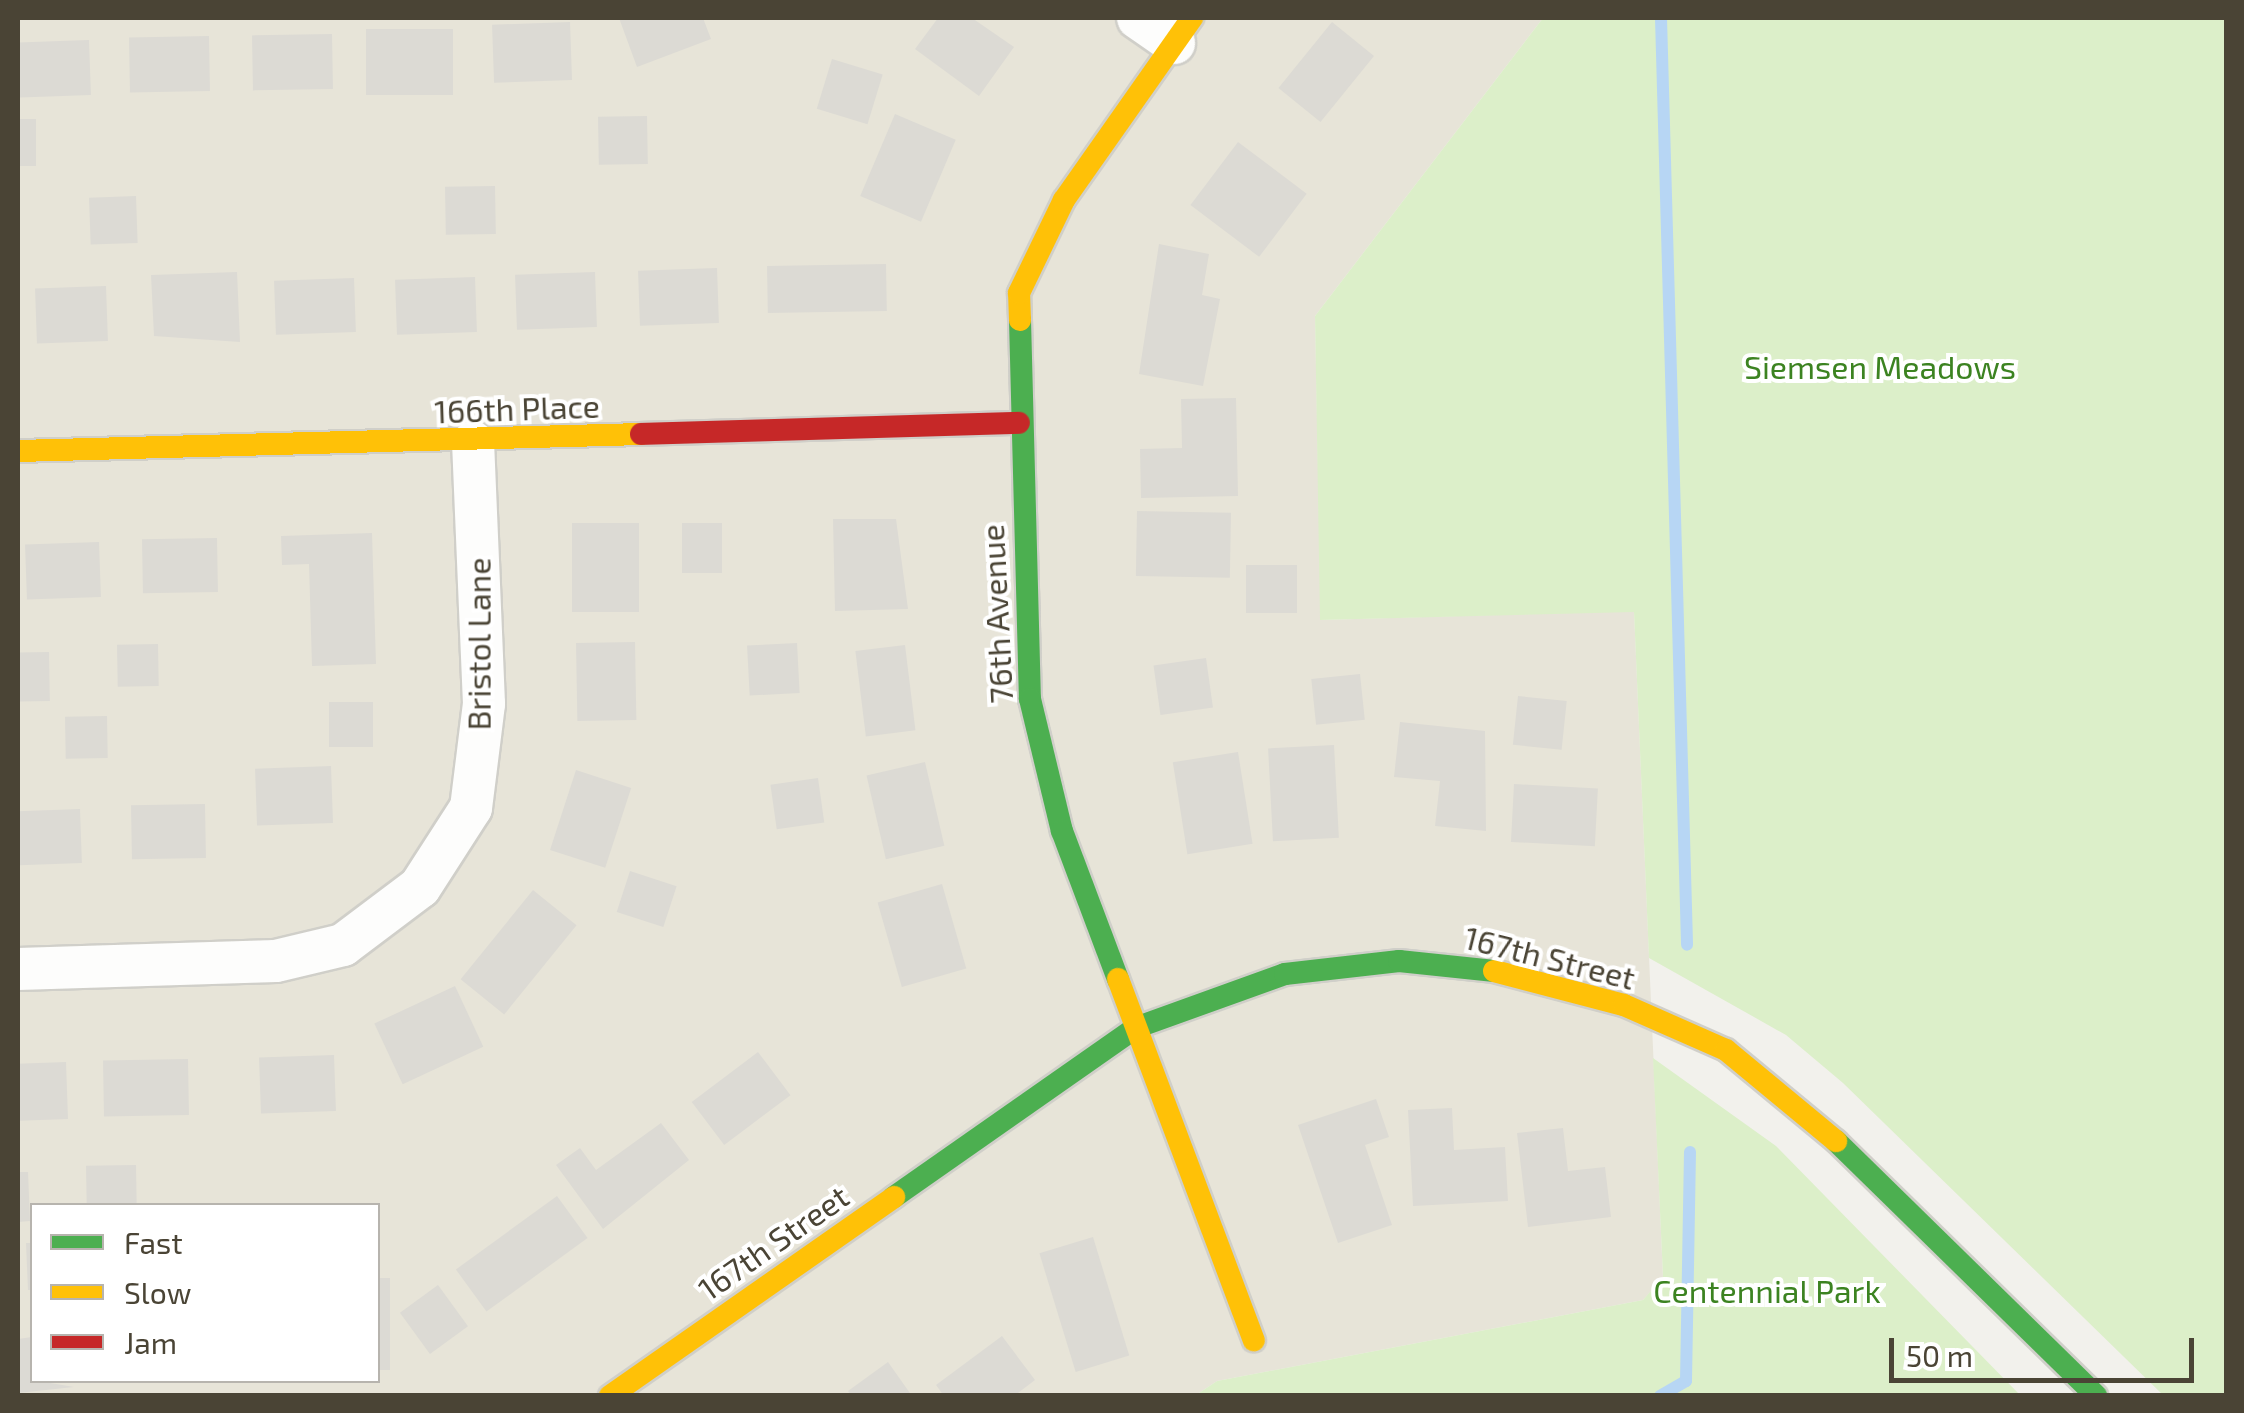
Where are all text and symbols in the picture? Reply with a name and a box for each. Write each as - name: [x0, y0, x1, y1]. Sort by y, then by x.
- park label: Siemsen Meadows: [1744, 347, 2016, 385]
- street label: 166th Place: [433, 386, 601, 430]
- street label: 76th Avenue: [972, 523, 1020, 705]
- street label: Bristol Lane: [459, 557, 497, 731]
- street label: 167th Street: [1461, 917, 1639, 997]
- street label: 167th Street: [691, 1176, 855, 1308]
- legend: [30, 1203, 380, 1383]
- text: Fast: [124, 1224, 183, 1260]
- park label: Centennial Park: [1653, 1271, 1881, 1309]
- text: Slow: [124, 1274, 191, 1310]
- scale bar: [1894, 1318, 2199, 1380]
- text: Jam: [124, 1324, 177, 1360]
- text: 50 m: [1906, 1337, 1973, 1373]

